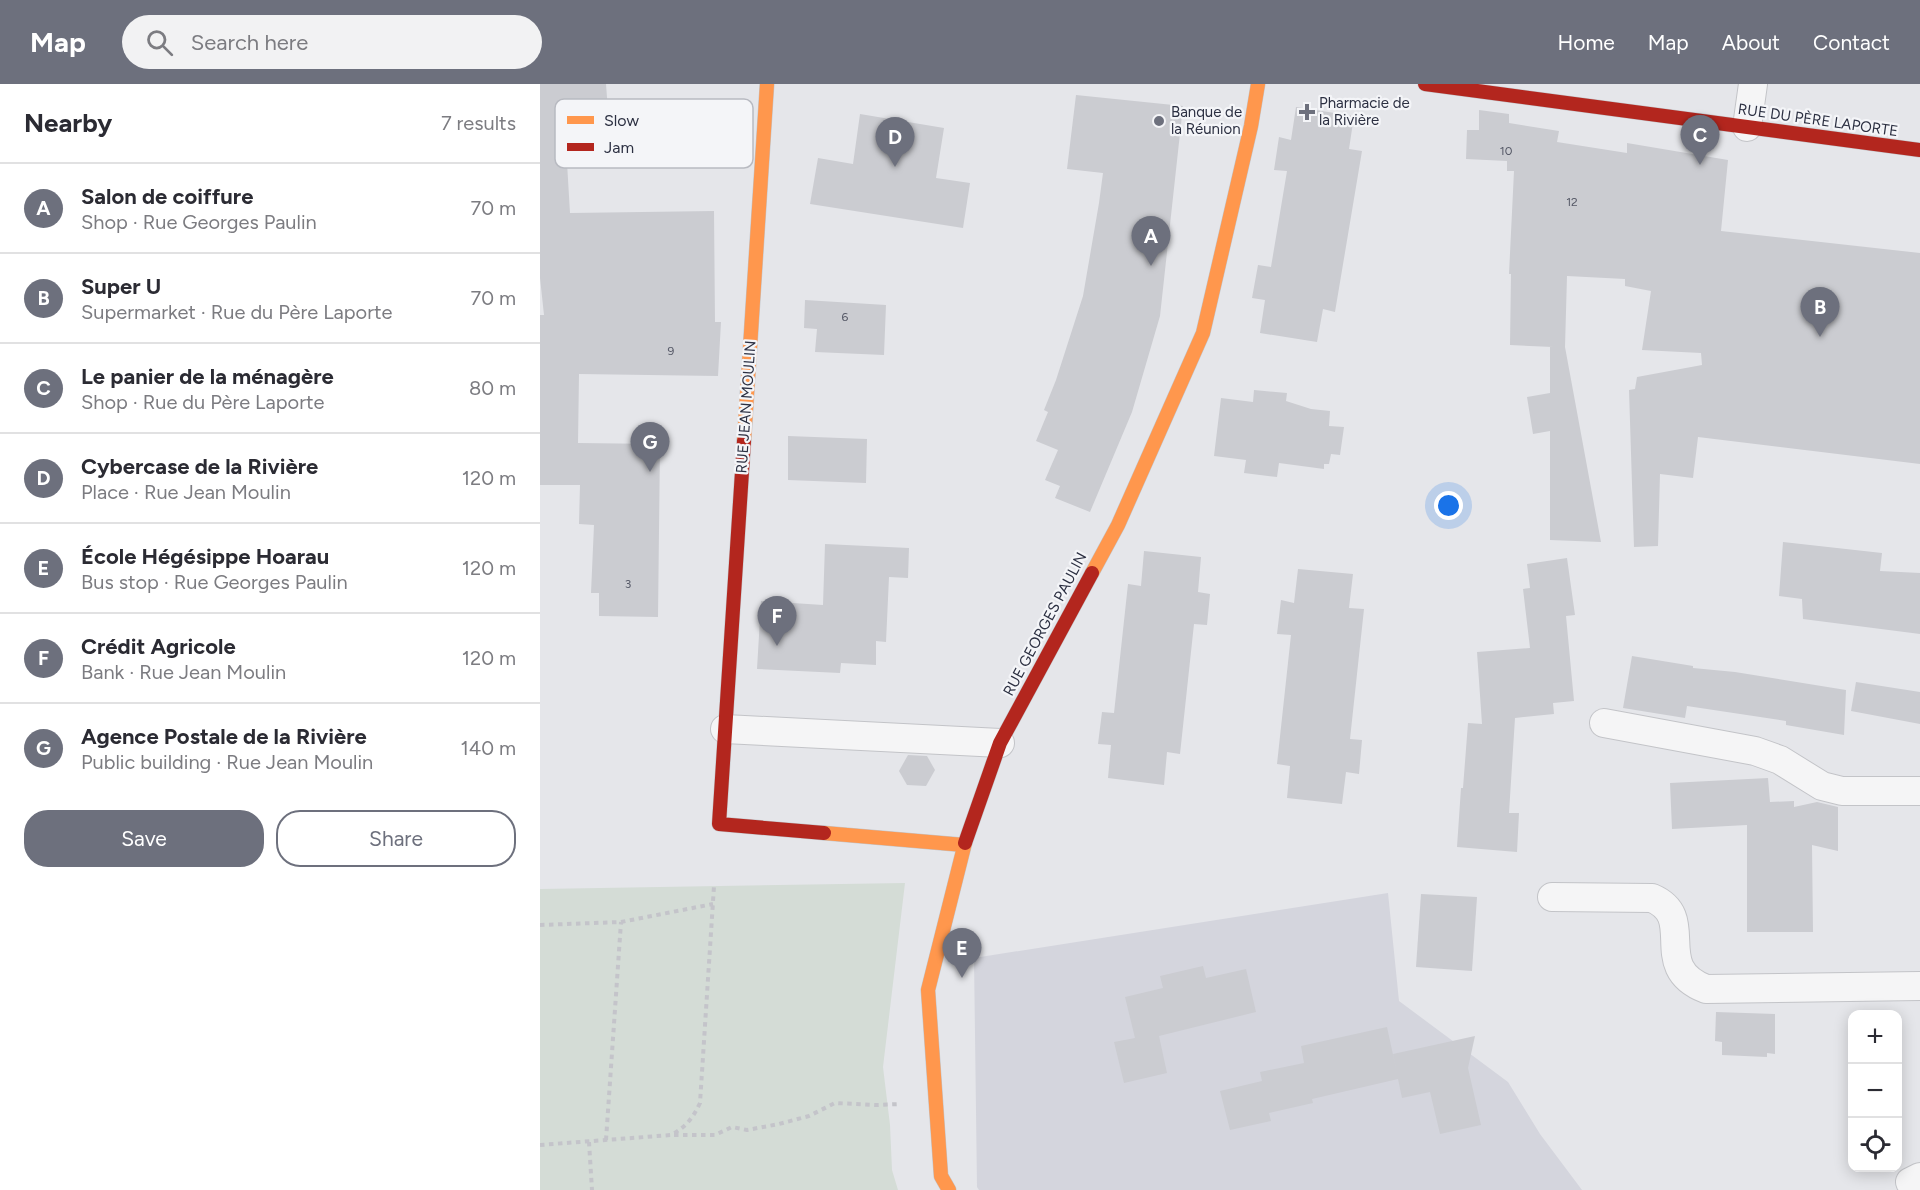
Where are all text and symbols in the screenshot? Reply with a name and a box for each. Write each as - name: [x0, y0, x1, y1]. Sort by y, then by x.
- search box: [122, 15, 542, 69]
- text: Map: [30, 25, 86, 59]
- icon: search: [143, 26, 176, 59]
- text: Search here: [191, 29, 308, 56]
- text: Home: [1558, 30, 1615, 55]
- text: Map: [1648, 30, 1689, 55]
- text: About: [1722, 30, 1780, 55]
- text: Contact: [1813, 30, 1890, 55]
- place label: Pharmacie de la Rivière: [1319, 94, 1410, 129]
- legend: [555, 99, 753, 168]
- street label: RUE DU PÈRE LAPORTE: [1737, 100, 1899, 140]
- place label: Banque de la Réunion: [1171, 103, 1242, 138]
- marker: Pharmacie de la Rivière: [1300, 105, 1314, 119]
- text: Nearby: [24, 107, 112, 139]
- text: 7 results: [441, 111, 516, 135]
- text: Slow: [604, 111, 639, 130]
- marker: Banque de la Réunion: [1152, 114, 1166, 128]
- pin: C: [1680, 116, 1720, 165]
- pin: D: [876, 118, 914, 167]
- text: Jam: [604, 138, 634, 157]
- house number: 10: [1500, 144, 1513, 158]
- text: Salon de coiffure: [81, 183, 253, 210]
- house number: 12: [1566, 195, 1578, 209]
- text: A: [36, 196, 51, 220]
- text: 70 m: [470, 196, 516, 220]
- text: Shop · Rue Georges Paulin: [81, 210, 317, 234]
- pin: A: [1132, 216, 1170, 266]
- text: Super U: [81, 273, 161, 300]
- text: B: [37, 286, 50, 310]
- text: 70 m: [470, 286, 516, 310]
- pin: B: [1800, 288, 1840, 337]
- text: Supermarket · Rue du Père Laporte: [81, 300, 392, 324]
- house number: 6: [842, 310, 849, 324]
- street label: RUE JEAN MOULIN: [732, 340, 760, 474]
- house number: 9: [668, 344, 675, 358]
- text: Le panier de la ménagère: [81, 363, 334, 390]
- text: C: [36, 376, 51, 400]
- text: 80 m: [469, 376, 516, 400]
- text: Shop · Rue du Père Laporte: [81, 390, 324, 414]
- pin: G: [630, 422, 670, 472]
- text: Cybercase de la Rivière: [81, 453, 318, 480]
- text: D: [37, 466, 51, 490]
- text: 120 m: [462, 466, 516, 490]
- text: Place · Rue Jean Moulin: [81, 480, 291, 504]
- your location: [1434, 491, 1463, 520]
- text: École Hégésippe Hoarau: [81, 543, 329, 570]
- street label: RUE GEORGES PAULIN: [999, 549, 1091, 699]
- text: E: [38, 556, 49, 580]
- text: 120 m: [462, 556, 516, 580]
- text: Bus stop · Rue Georges Paulin: [81, 570, 348, 594]
- house number: 3: [625, 577, 631, 591]
- pin: F: [758, 596, 796, 646]
- text: Crédit Agricole: [81, 633, 236, 660]
- text: F: [38, 646, 49, 670]
- text: 120 m: [462, 646, 516, 670]
- text: Bank · Rue Jean Moulin: [81, 660, 286, 684]
- text: Agence Postale de la Rivière: [81, 723, 367, 750]
- text: G: [36, 736, 51, 760]
- text: 140 m: [461, 736, 516, 760]
- text: Public building · Rue Jean Moulin: [81, 750, 373, 774]
- button: Save: [24, 810, 264, 867]
- button: Share: [276, 810, 516, 867]
- pin: E: [942, 928, 982, 978]
- map controls: [1848, 1010, 1902, 1172]
- button: +: [1848, 1010, 1902, 1064]
- button: −: [1848, 1064, 1902, 1118]
- button: locate: [1848, 1118, 1902, 1172]

